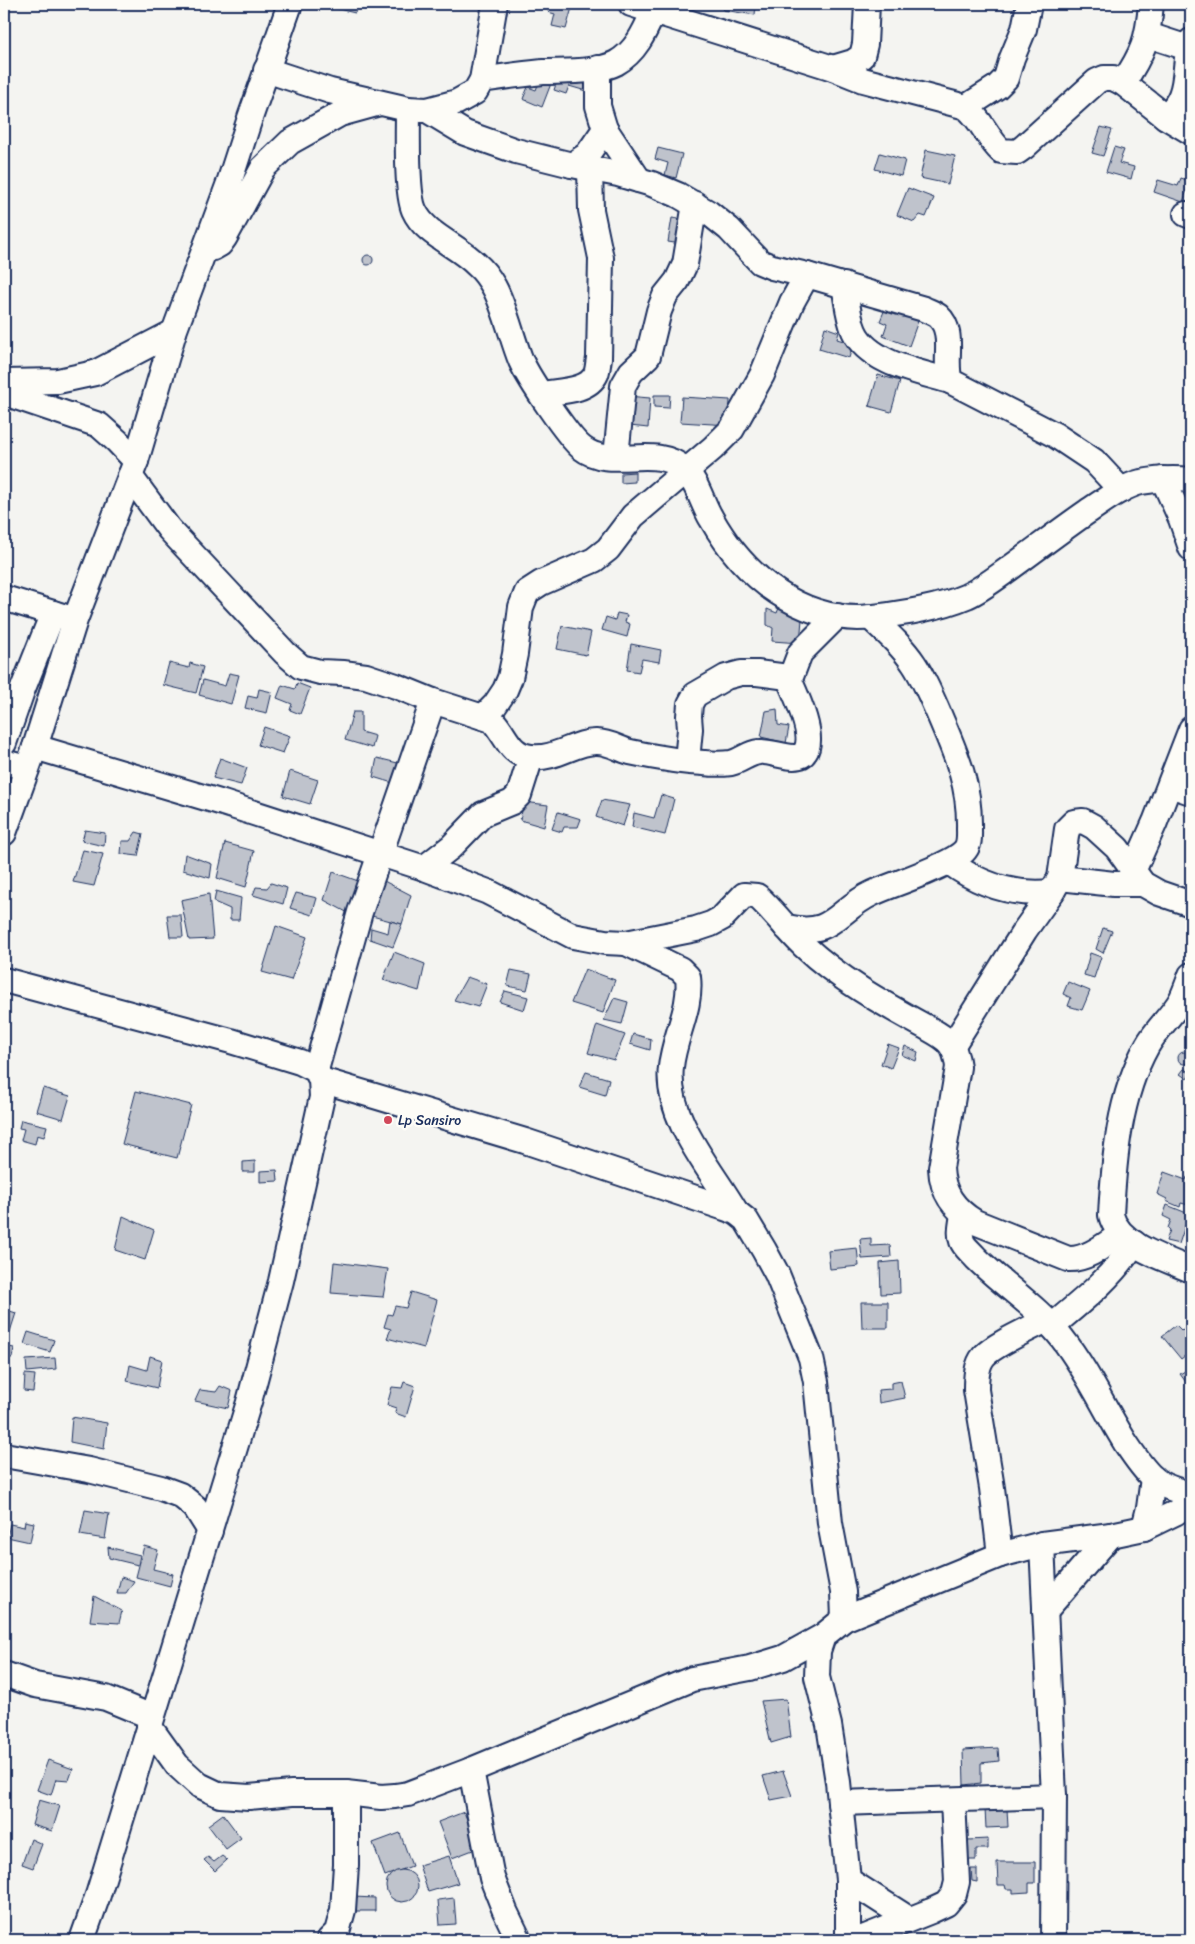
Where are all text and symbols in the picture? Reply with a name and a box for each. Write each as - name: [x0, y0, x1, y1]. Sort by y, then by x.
- place label: Lp Sansiro: [398, 1108, 461, 1133]
- marker: Lp Sansiro: [382, 1114, 394, 1126]

